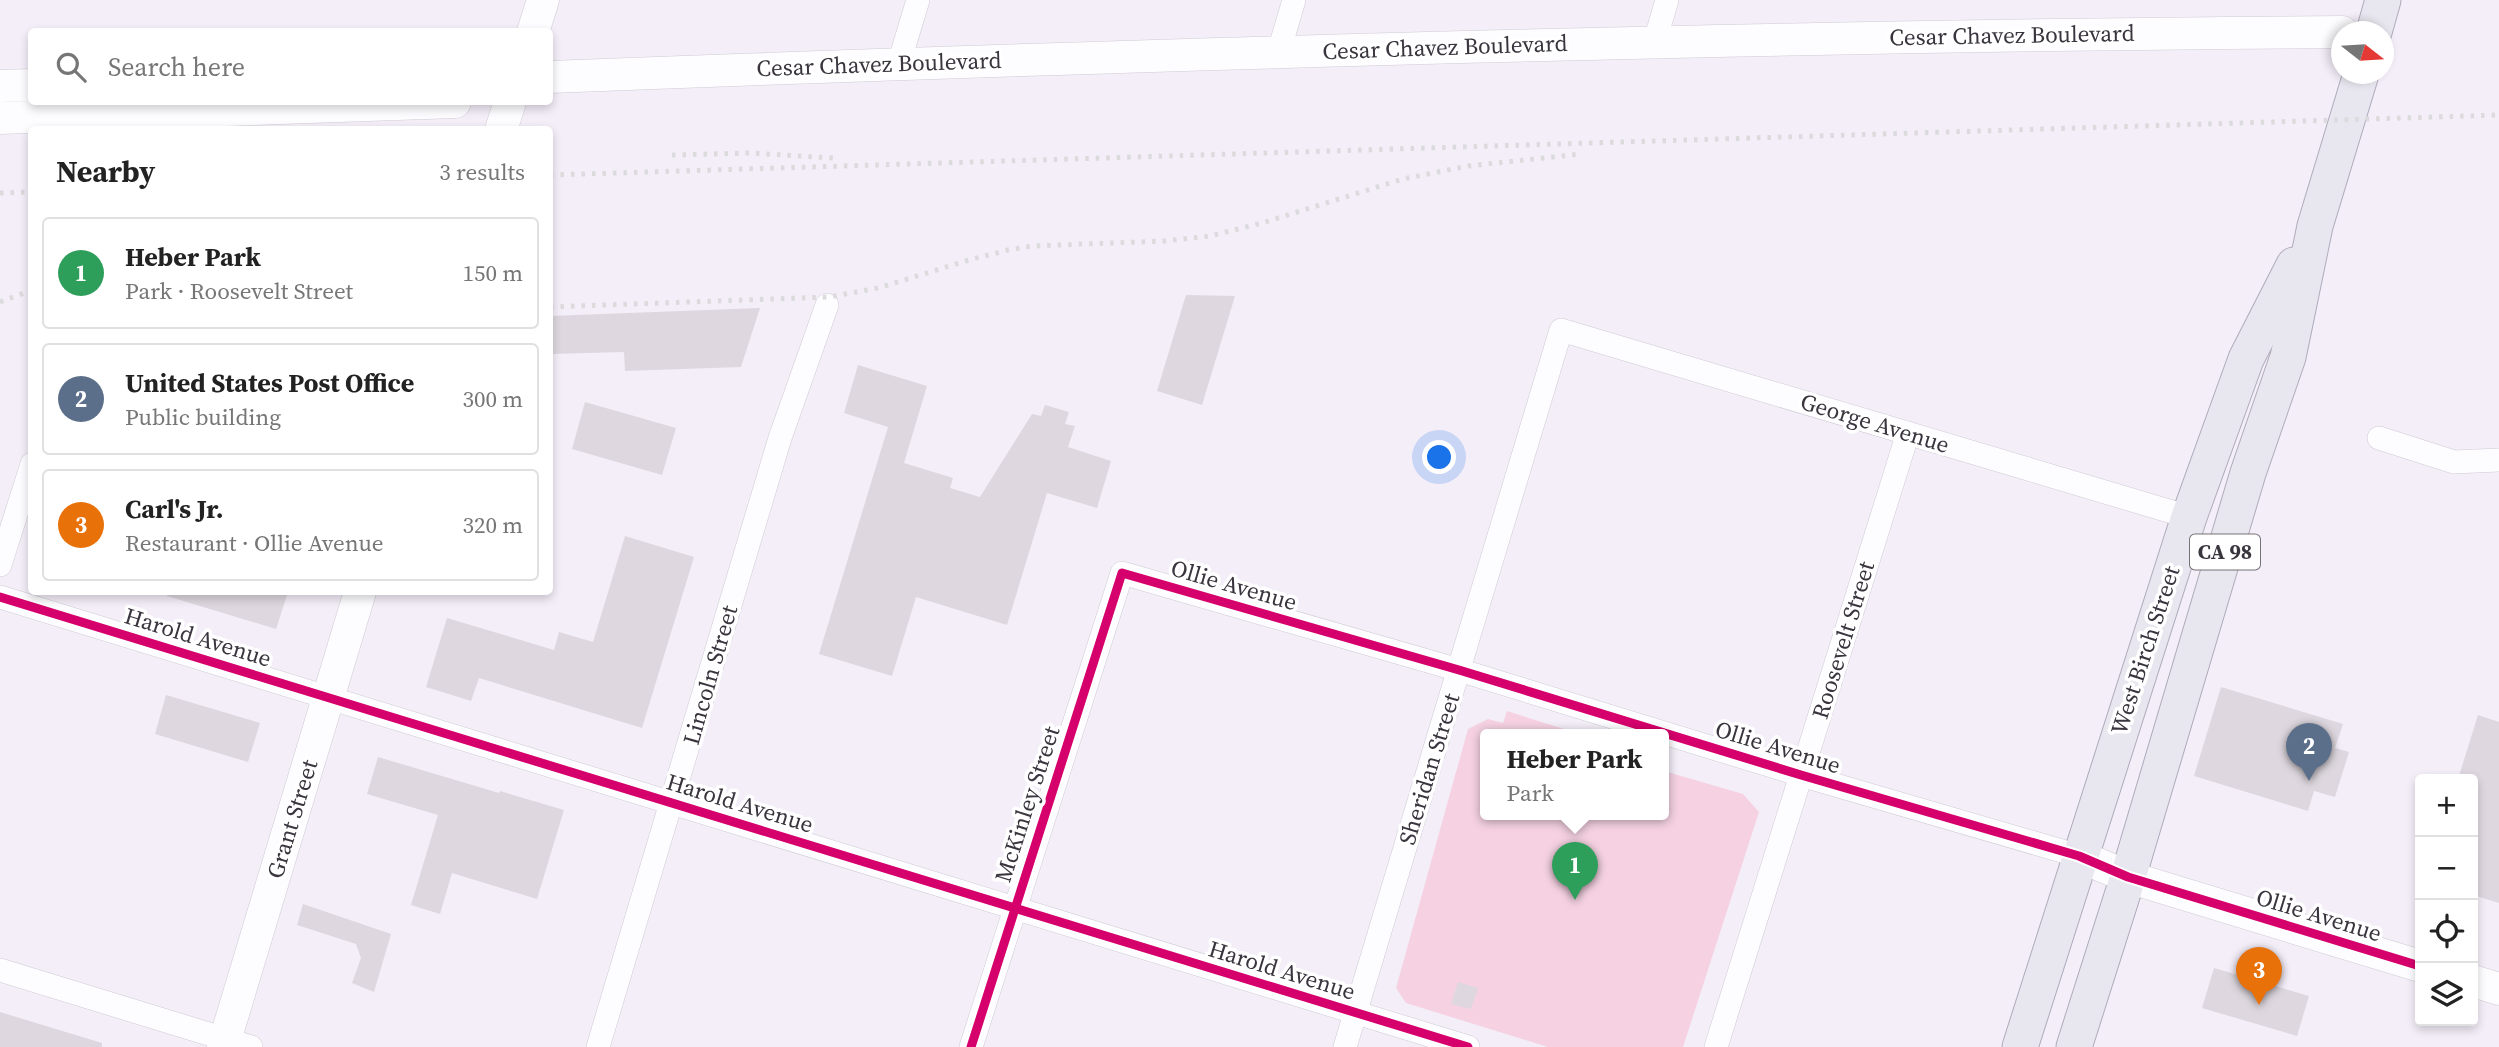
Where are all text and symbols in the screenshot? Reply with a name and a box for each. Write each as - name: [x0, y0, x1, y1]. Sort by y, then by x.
- street label: Cesar Chavez Boulevard: [1889, 17, 2135, 53]
- north arrow: [2331, 21, 2394, 84]
- street label: Cesar Chavez Boulevard: [1322, 27, 1568, 67]
- search box: [28, 28, 553, 105]
- street label: Cesar Chavez Boulevard: [756, 44, 1002, 84]
- icon: search: [52, 48, 90, 86]
- text: Search here: [108, 49, 245, 85]
- text: Nearby: [56, 151, 155, 192]
- text: 3 results: [439, 156, 525, 188]
- text: Heber Park: [125, 239, 261, 275]
- text: 1: [75, 257, 87, 289]
- text: 150 m: [462, 257, 523, 289]
- text: Park · Roosevelt Street: [125, 275, 353, 307]
- text: United States Post Office: [125, 365, 414, 401]
- text: 2: [75, 383, 87, 415]
- text: 300 m: [462, 383, 523, 415]
- street label: George Avenue: [1797, 385, 1953, 461]
- text: Public building: [125, 401, 281, 433]
- your location: [1422, 440, 1456, 474]
- text: Carl's Jr.: [125, 491, 223, 527]
- text: 3: [75, 509, 87, 541]
- text: 320 m: [462, 509, 523, 541]
- text: Restaurant · Ollie Avenue: [125, 527, 383, 559]
- road number: CA 98: [2190, 534, 2260, 570]
- street label: Ollie Avenue: [1167, 552, 1301, 618]
- street label: Roosevelt Street: [1804, 557, 1882, 723]
- street label: West Birch Street: [2103, 561, 2187, 738]
- street label: Harold Avenue: [121, 599, 275, 675]
- street label: Lincoln Street: [675, 601, 745, 748]
- street label: Sheridan Street: [1391, 689, 1467, 849]
- street label: Ollie Avenue: [1711, 713, 1845, 781]
- street label: McKinley Street: [987, 721, 1067, 886]
- pin: 2: [2286, 723, 2332, 781]
- popup: [1480, 729, 1669, 820]
- text: Heber Park: [1507, 741, 1642, 777]
- street label: Grant Street: [259, 755, 325, 882]
- street label: Harold Avenue: [663, 765, 817, 841]
- map controls: [2415, 774, 2478, 1026]
- button: +: [2415, 774, 2478, 837]
- text: Park: [1507, 777, 1554, 809]
- button: −: [2415, 837, 2478, 900]
- pin: 1: [1552, 842, 1598, 900]
- street label: Ollie Avenue: [2252, 881, 2386, 949]
- button: locate: [2415, 900, 2478, 963]
- street label: Harold Avenue: [1205, 932, 1359, 1008]
- pin: 3: [2236, 947, 2282, 1005]
- button: layers: [2415, 963, 2478, 1026]

